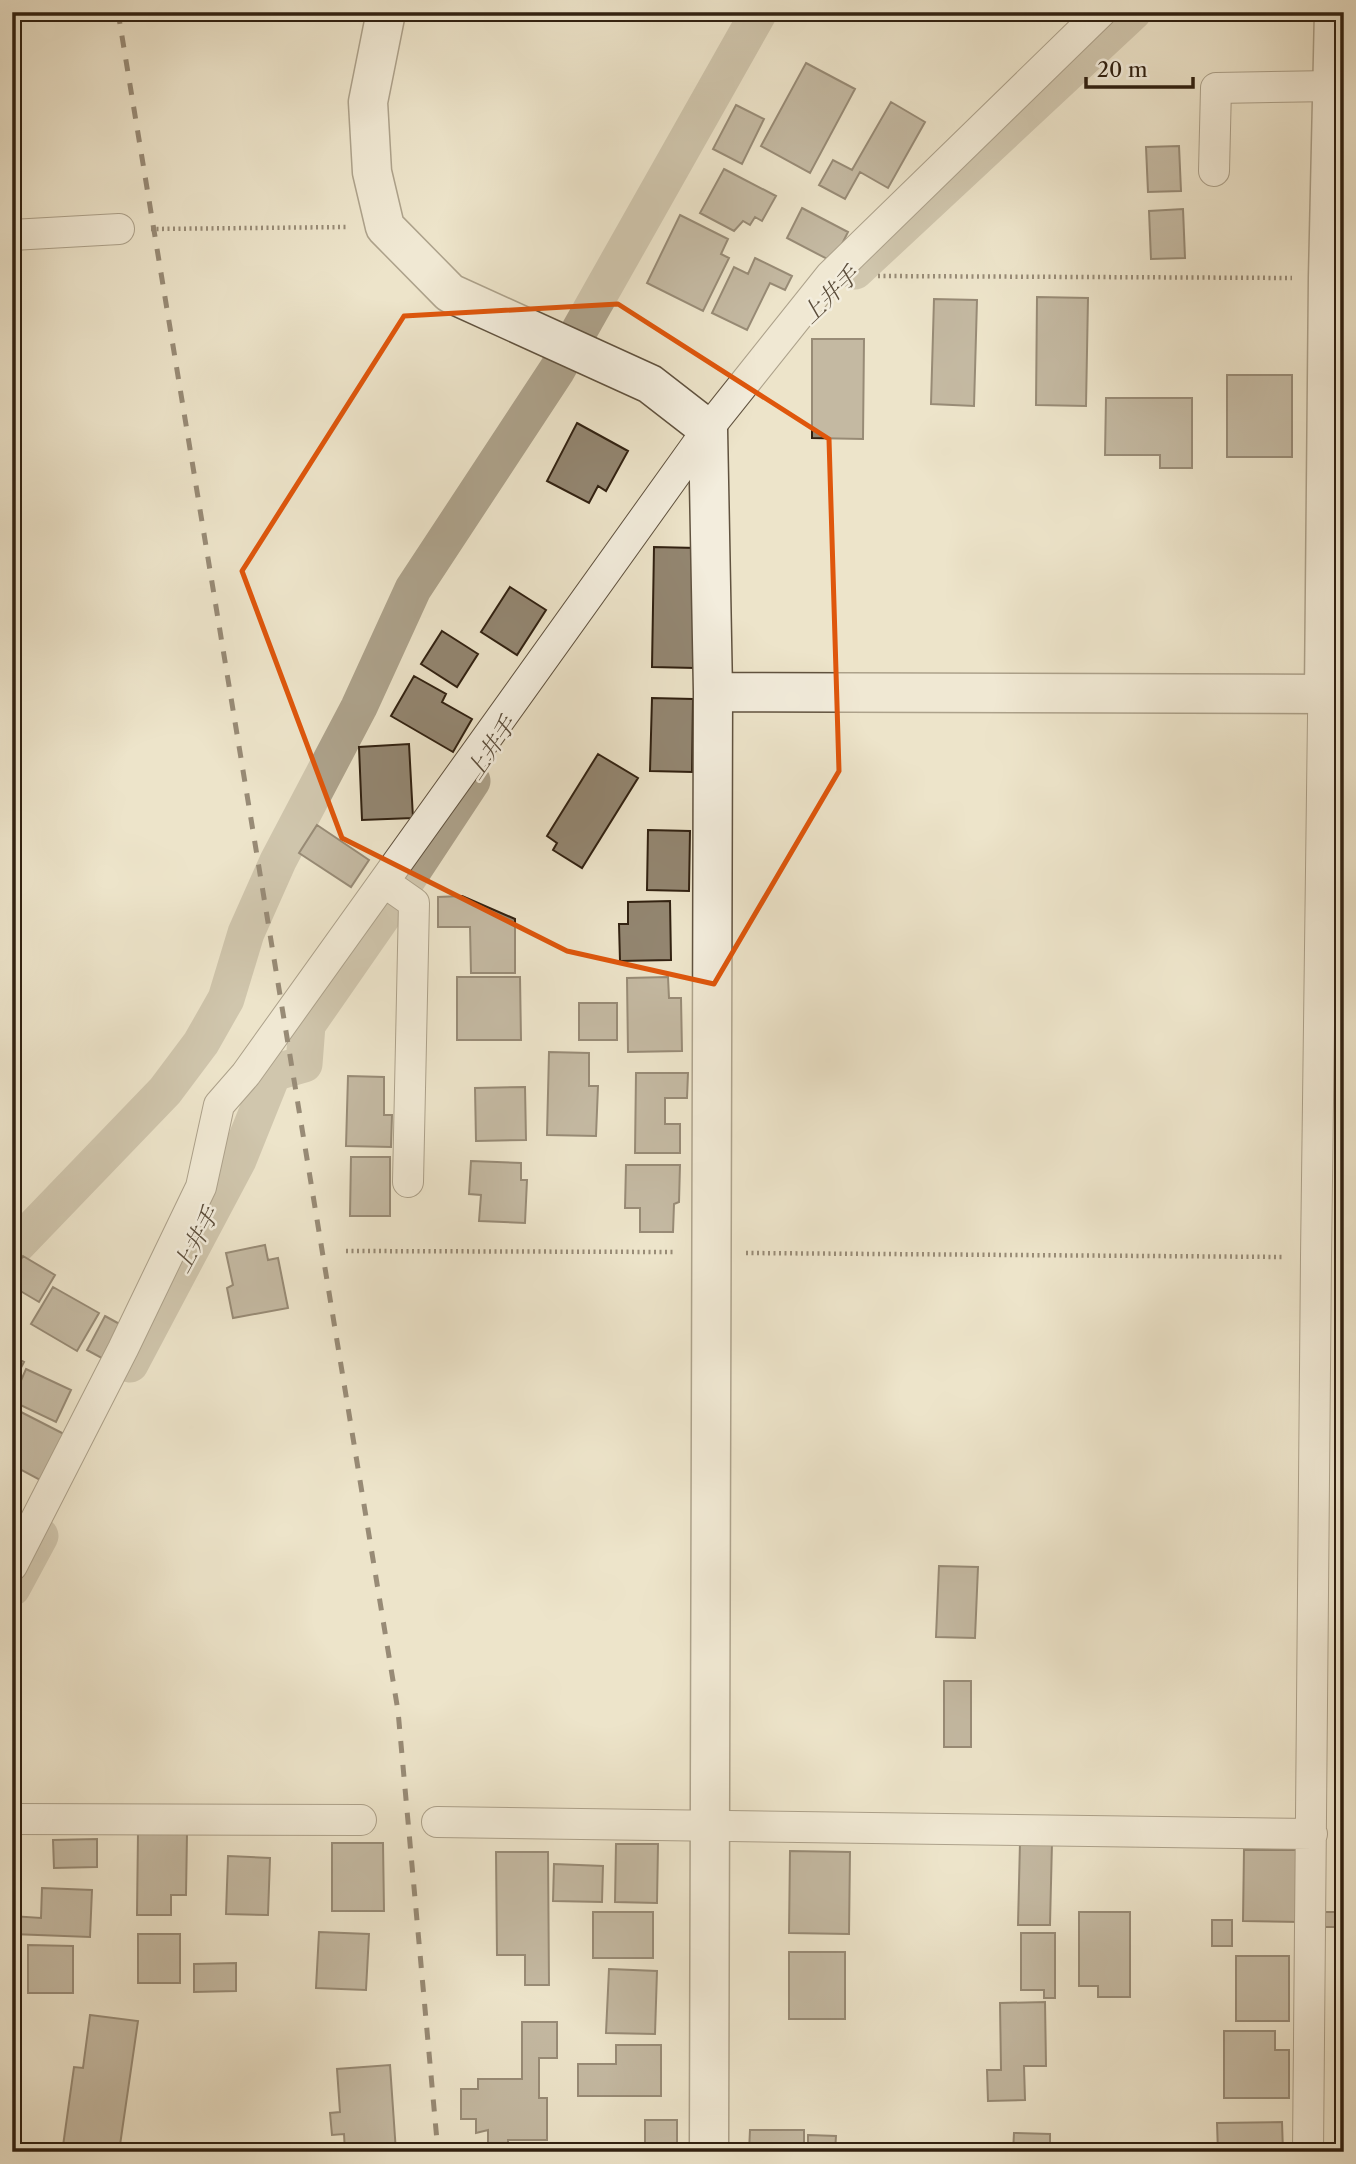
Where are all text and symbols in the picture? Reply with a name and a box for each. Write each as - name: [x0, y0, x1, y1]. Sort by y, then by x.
- scale bar: [1086, 46, 1193, 90]
- text: 20 m: [1097, 57, 1148, 82]
- water label: 上井手: [795, 260, 866, 329]
- water label: 上井手: [460, 710, 523, 784]
- water label: 上井手: [167, 1201, 225, 1277]

